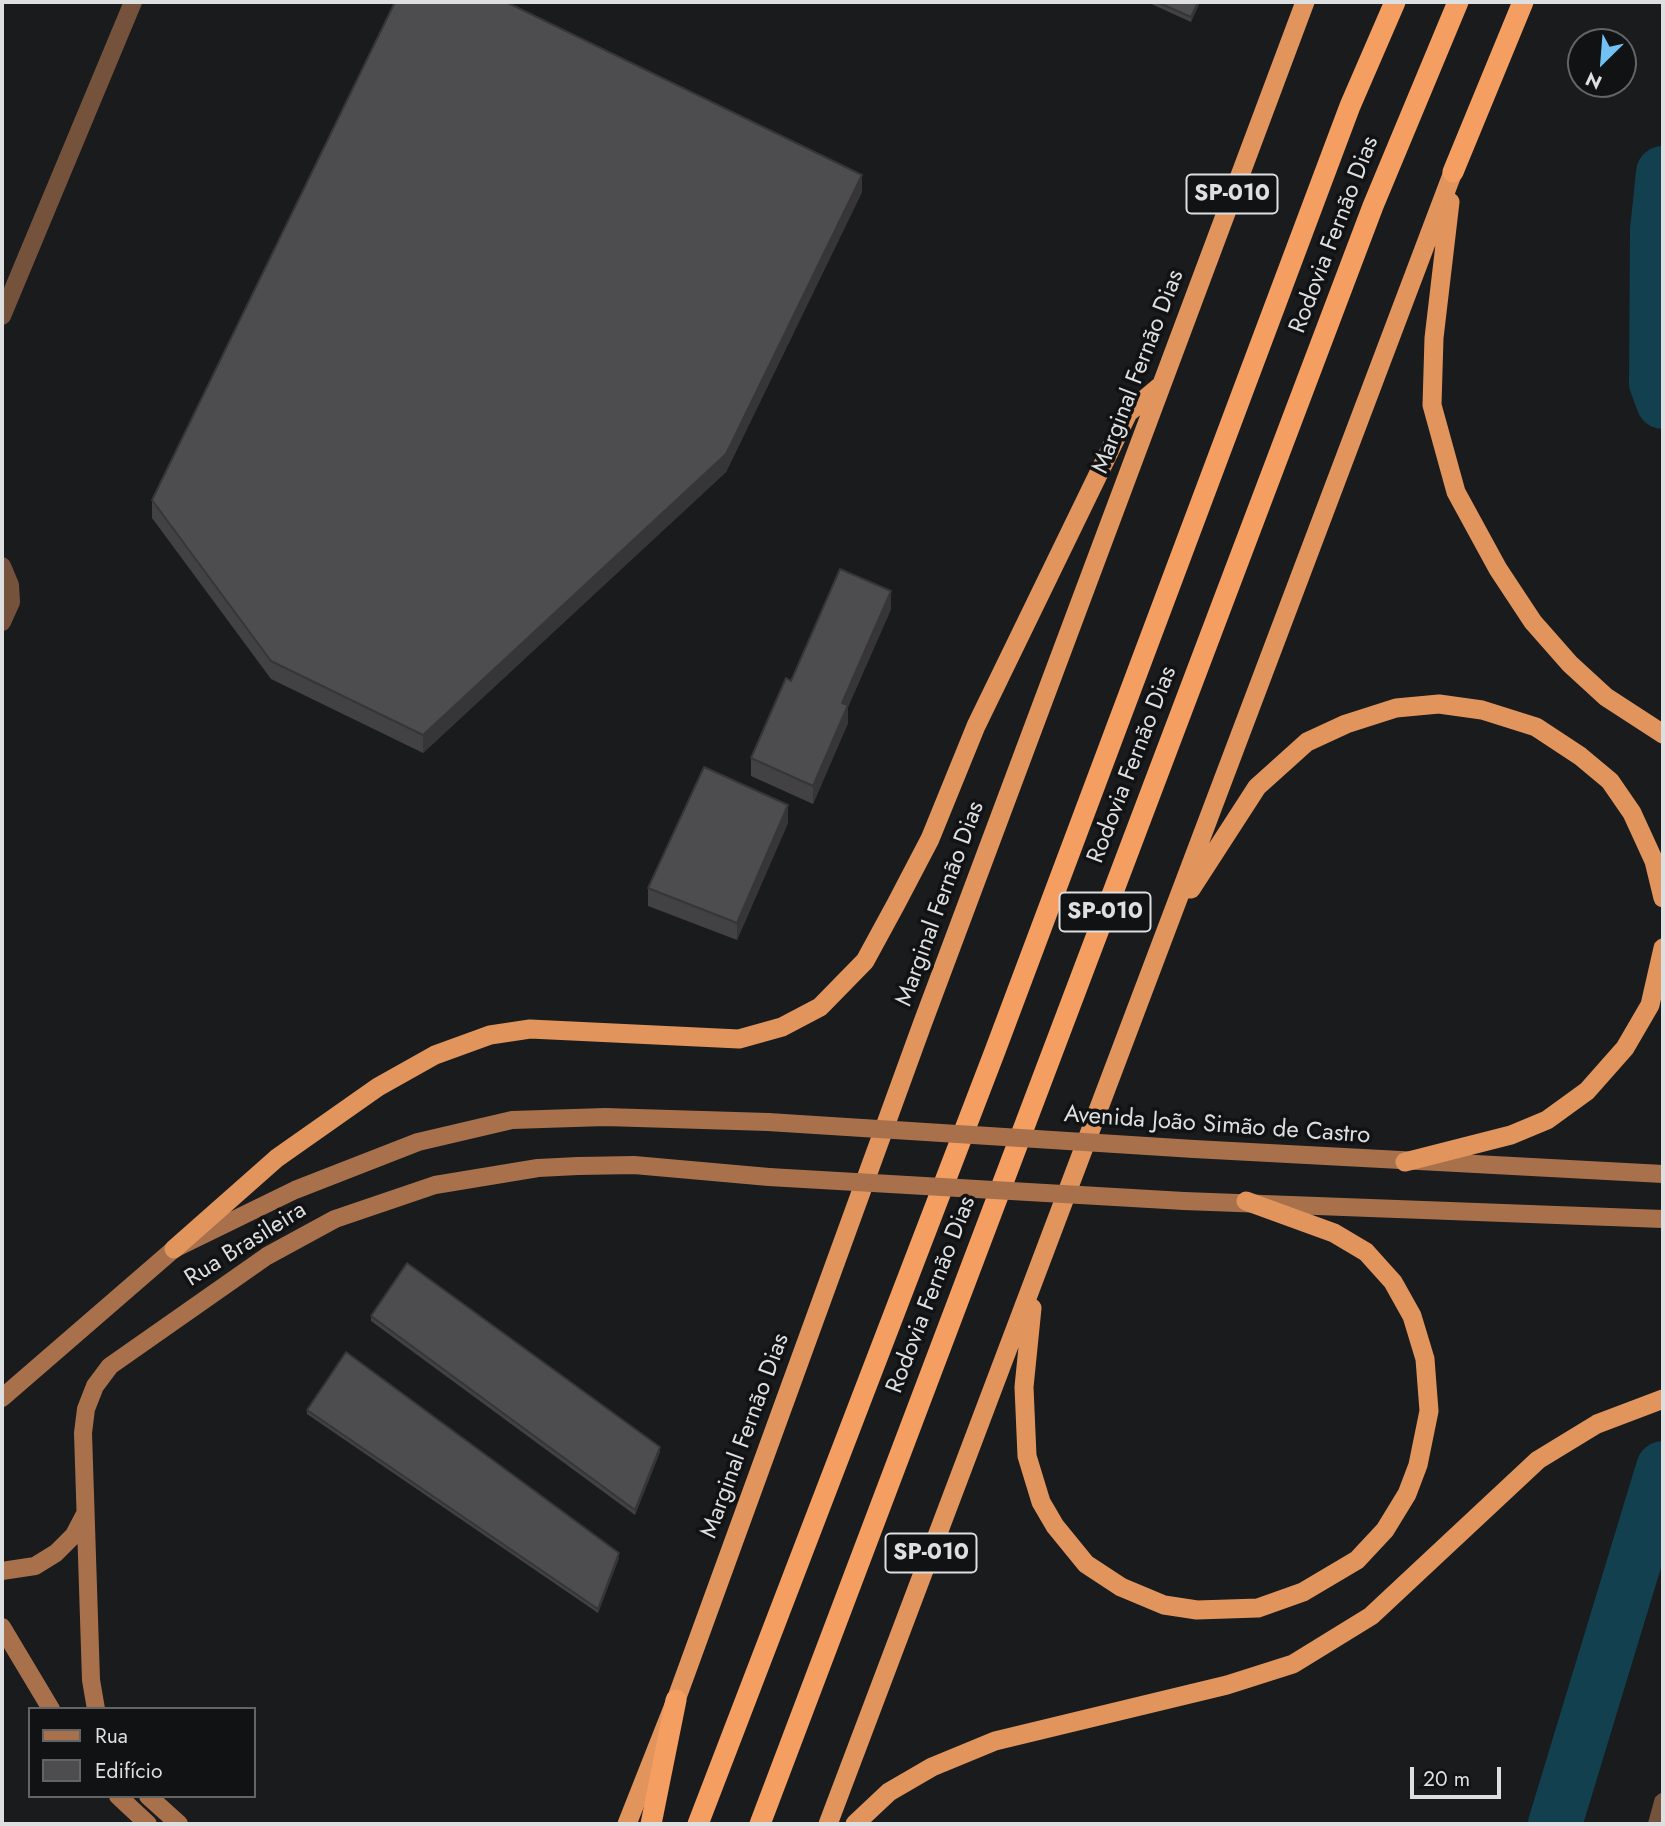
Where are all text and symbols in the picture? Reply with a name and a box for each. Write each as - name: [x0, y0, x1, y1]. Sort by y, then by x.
- north arrow: [1567, 28, 1637, 98]
- text: N: [1581, 65, 1606, 96]
- street label: Rodovia Fernão Dias: [1284, 132, 1386, 338]
- road number: SP-010: [1186, 174, 1278, 214]
- street label: Marginal Fernão Dias: [1087, 266, 1191, 478]
- street label: Rodovia Fernão Dias: [1082, 662, 1184, 868]
- street label: Marginal Fernão Dias: [891, 798, 991, 1010]
- road number: SP-010: [1060, 892, 1150, 931]
- street label: Avenida João Simão de Castro: [1063, 1101, 1371, 1151]
- street label: Rodovia Fernão Dias: [881, 1192, 983, 1398]
- street label: Rua Brasileira: [180, 1196, 312, 1294]
- street label: Marginal Fernão Dias: [696, 1330, 796, 1542]
- road number: SP-010: [886, 1534, 976, 1572]
- legend: [28, 1707, 256, 1798]
- text: Rua: [95, 1721, 128, 1751]
- scale bar: [1413, 1752, 1504, 1796]
- text: Edifício: [95, 1756, 162, 1786]
- text: 20 m: [1423, 1764, 1470, 1794]

